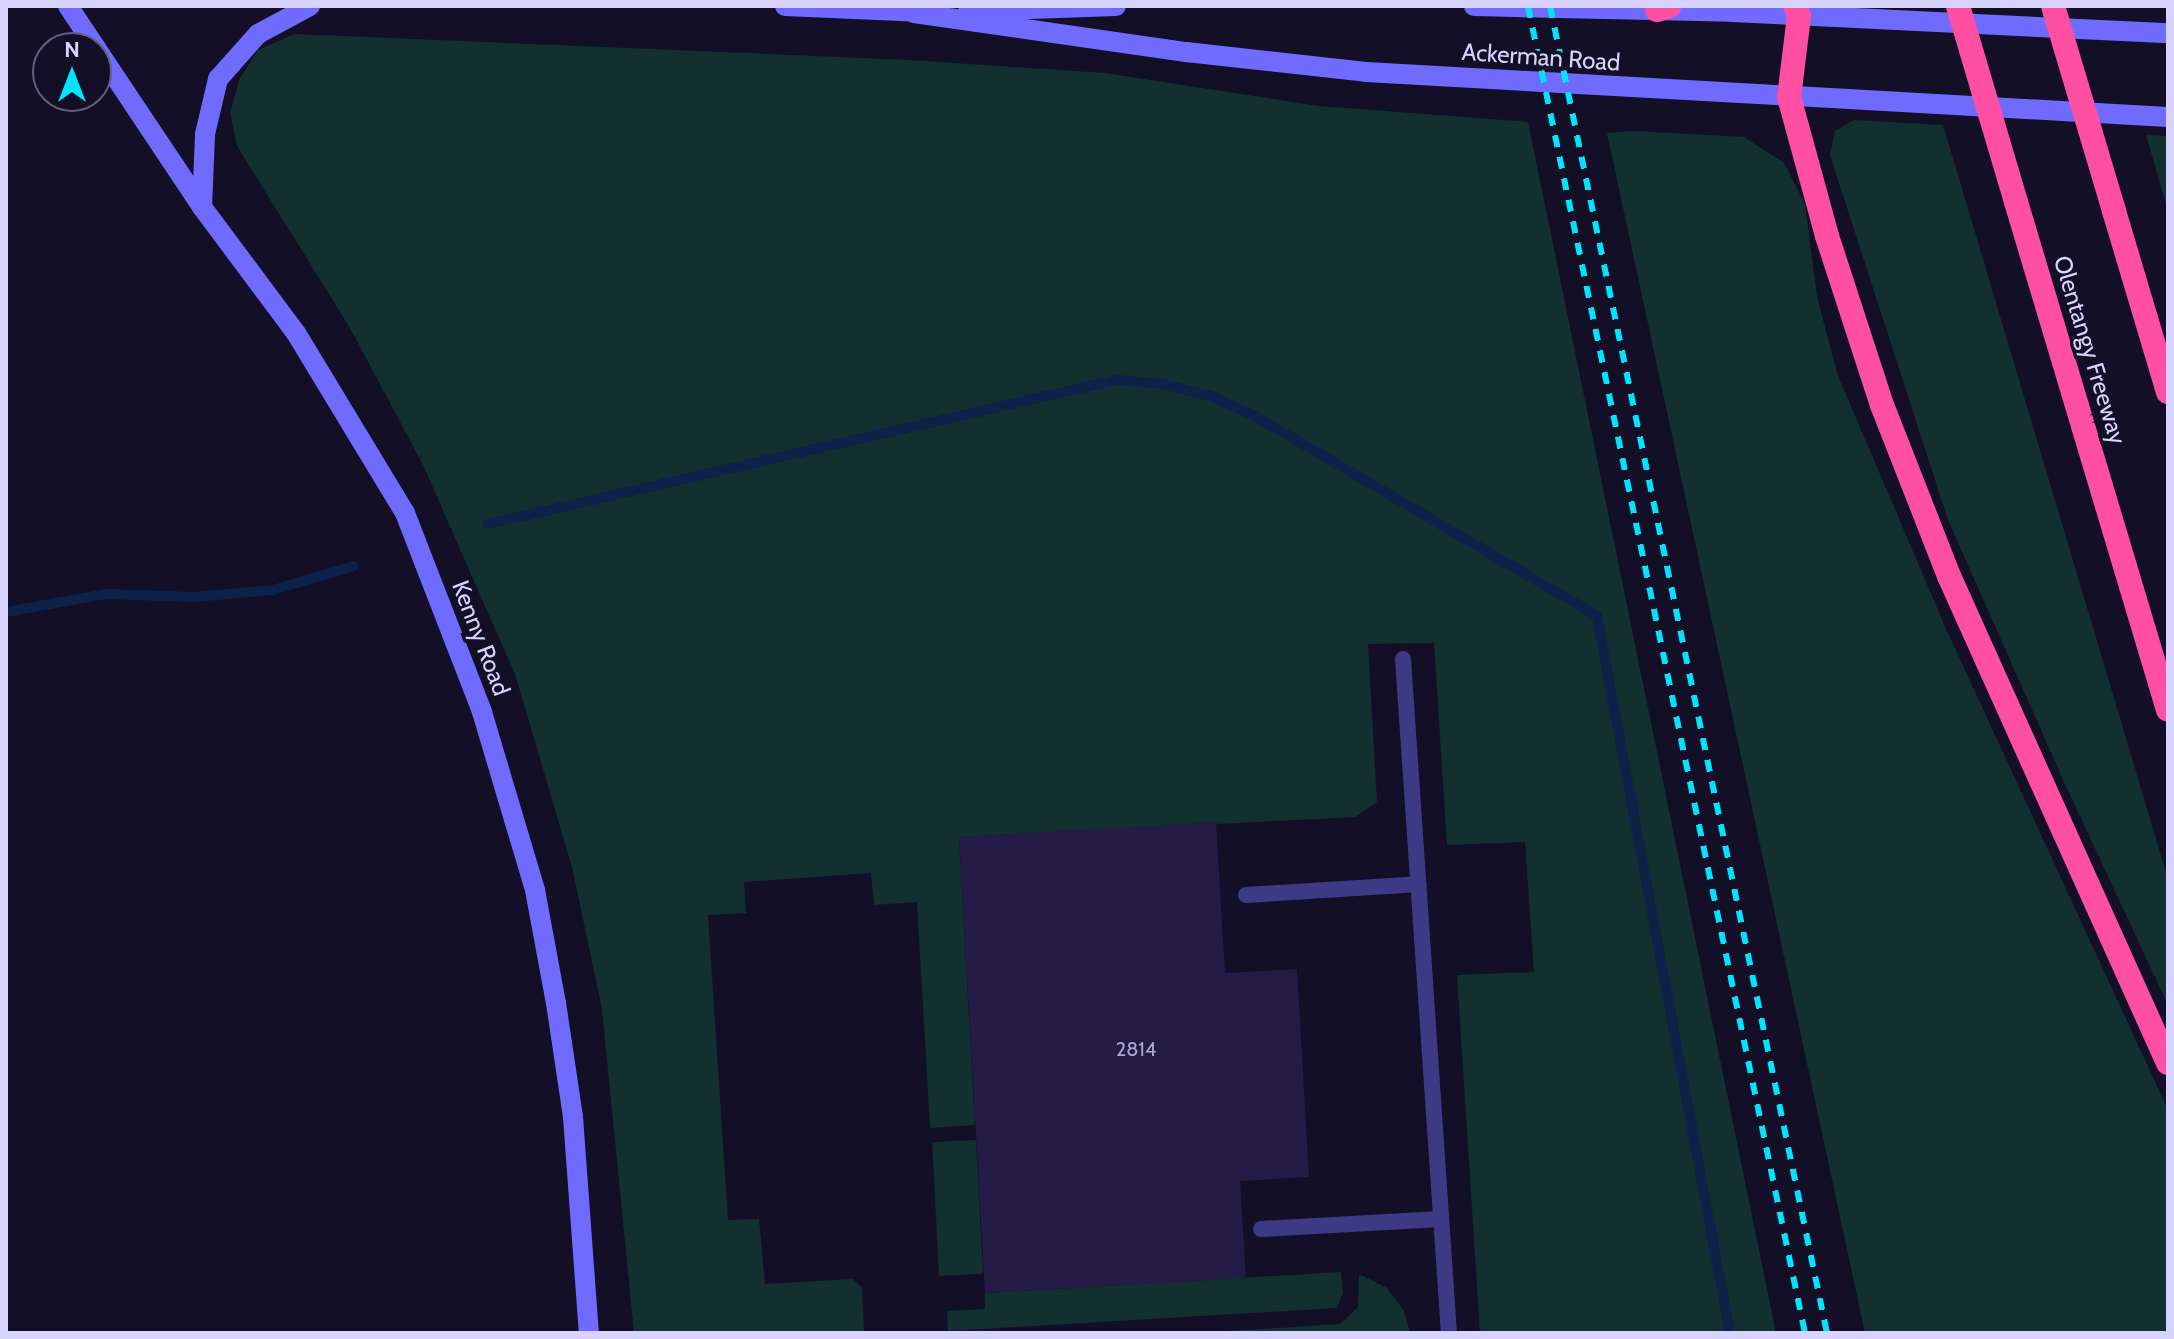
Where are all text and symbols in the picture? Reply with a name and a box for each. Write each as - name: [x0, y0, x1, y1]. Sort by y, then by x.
- north arrow: [32, 32, 112, 112]
- text: N: [64, 36, 80, 63]
- street label: Ackerman Road: [1461, 37, 1621, 77]
- street label: Olentangy Freeway: [2048, 252, 2132, 448]
- street label: Kenny Road: [446, 576, 516, 700]
- house number: 2814: [1116, 1037, 1156, 1061]

